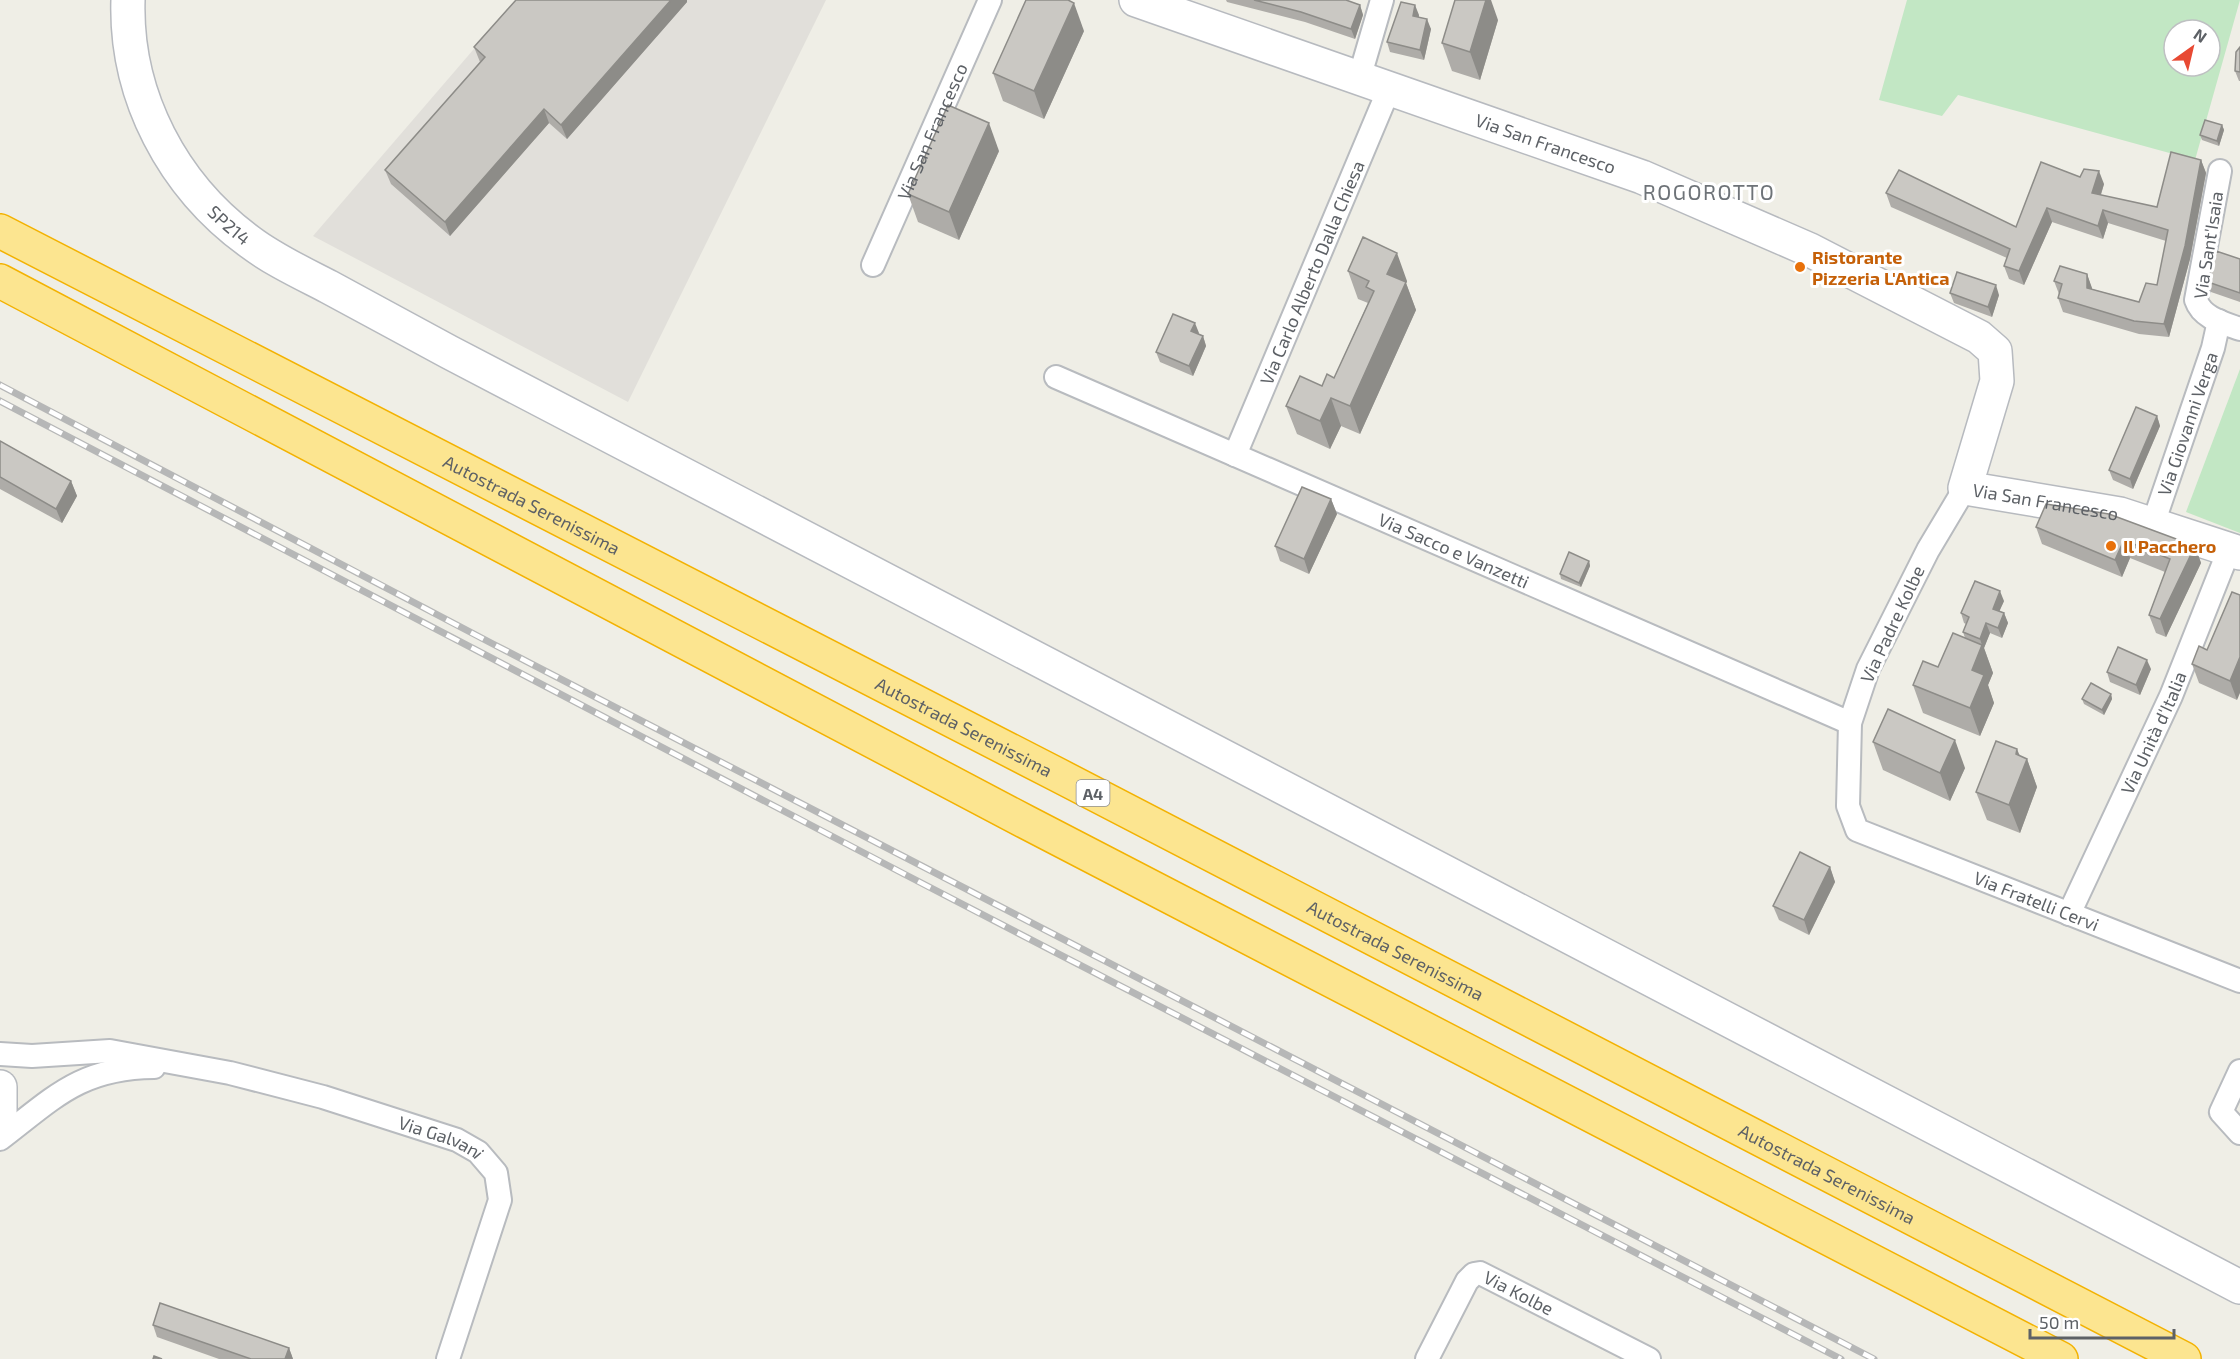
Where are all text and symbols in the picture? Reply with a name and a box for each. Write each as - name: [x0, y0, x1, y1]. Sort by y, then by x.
- north arrow: [2162, 18, 2222, 78]
- text: N: [2191, 24, 2211, 46]
- street label: Via San Francesco: [892, 60, 972, 203]
- street label: Via San Francesco: [1473, 109, 1619, 178]
- street label: Via Carlo Alberto Dalla Chiesa: [1255, 157, 1369, 388]
- district label: ROGOROTTO: [1643, 179, 1775, 204]
- street label: Via Sant'Isaia: [2189, 190, 2227, 300]
- street label: SP214: [203, 201, 255, 249]
- place label: Ristorante Pizzeria L'Antica: [1812, 246, 1949, 289]
- marker: Ristorante Pizzeria L'Antica: [1793, 260, 1807, 274]
- street label: Via Giovanni Verga: [2153, 349, 2222, 498]
- street label: Autostrada Serenissima: [440, 450, 624, 559]
- street label: Via San Francesco: [1971, 478, 2120, 525]
- street label: Via Sacco e Vanzetti: [1375, 508, 1533, 593]
- place label: Il Pacchero: [2123, 535, 2216, 557]
- marker: Il Pacchero: [2104, 539, 2118, 553]
- street label: Via Padre Kolbe: [1855, 562, 1929, 686]
- street label: Via Unità d'Italia: [2116, 668, 2191, 797]
- street label: Autostrada Serenissima: [872, 672, 1056, 781]
- road number: A4: [1076, 780, 1110, 806]
- street label: Via Fratelli Cervi: [1971, 866, 2102, 935]
- street label: Autostrada Serenissima: [1304, 895, 1488, 1005]
- street label: Via Galvani: [396, 1111, 489, 1163]
- street label: Autostrada Serenissima: [1735, 1119, 1919, 1229]
- street label: Via Kolbe: [1480, 1266, 1557, 1320]
- scale bar: [2030, 1302, 2174, 1340]
- text: 50 m: [2039, 1311, 2079, 1333]

